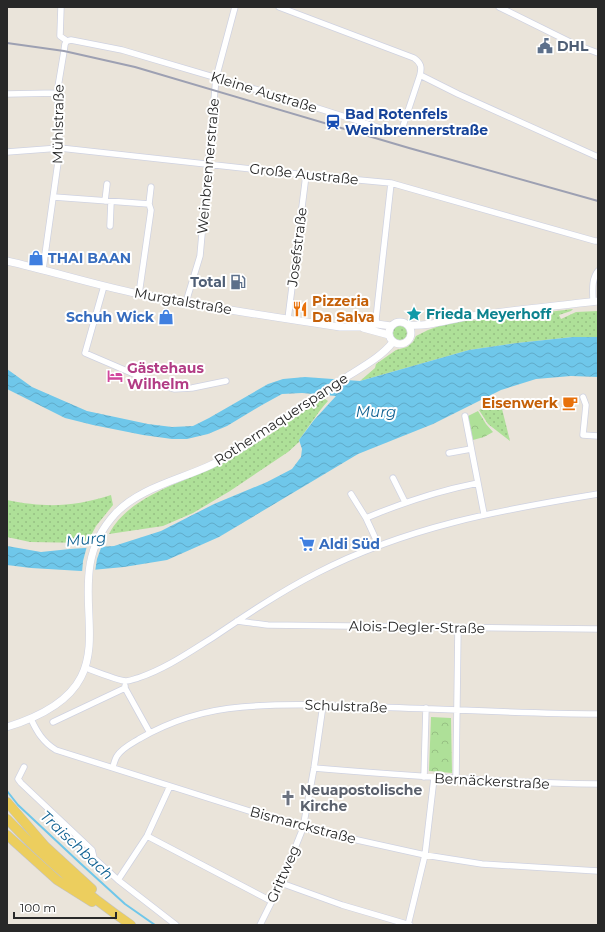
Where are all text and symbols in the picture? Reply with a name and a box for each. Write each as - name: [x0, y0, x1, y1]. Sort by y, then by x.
- public building icon: DHL: [536, 37, 554, 55]
- place label: DHL: [557, 37, 589, 55]
- street label: Kleine Austraße: [209, 67, 319, 117]
- street label: Mühlstraße: [48, 84, 68, 164]
- street label: Weinbrennerstraße: [193, 97, 223, 235]
- place label: Bad Rotenfels Weinbrennerstraße: [345, 105, 488, 139]
- station icon: Bad Rotenfels Weinbrennerstraße: [324, 113, 342, 131]
- street label: Große Austraße: [249, 159, 359, 189]
- street label: Josefstraße: [283, 206, 311, 289]
- shop icon: THAI BAAN: [27, 249, 45, 267]
- place label: THAI BAAN: [48, 249, 131, 267]
- place label: Total: [190, 273, 226, 291]
- fuel station icon: Total: [229, 273, 247, 291]
- street label: Murgtalstraße: [133, 284, 233, 318]
- place label: Pizzeria Da Salva: [312, 292, 375, 326]
- restaurant icon: Pizzeria Da Salva: [291, 300, 309, 318]
- place icon: Frieda Meyerhoff: [405, 305, 423, 323]
- place label: Frieda Meyerhoff: [426, 305, 552, 323]
- place label: Schuh Wick: [66, 308, 155, 326]
- shop icon: Schuh Wick: [157, 308, 175, 326]
- place label: Gästehaus Wilhelm: [127, 359, 204, 393]
- hotel icon: Gästehaus Wilhelm: [106, 367, 124, 385]
- street label: Rothermaquerspange: [211, 369, 351, 469]
- place label: Eisenwerk: [482, 394, 559, 412]
- cafe icon: Eisenwerk: [561, 394, 579, 412]
- water label: Murg: [356, 402, 396, 421]
- water label: Murg: [65, 527, 107, 551]
- supermarket icon: Aldi Süd: [298, 535, 316, 553]
- place label: Aldi Süd: [318, 535, 380, 553]
- street label: Alois-Degler-Straße: [349, 617, 485, 637]
- street label: Schulstraße: [304, 696, 388, 716]
- street label: Bernäckerstraße: [434, 769, 550, 793]
- place label: Neuapostolische Kirche: [300, 781, 423, 815]
- church icon: Neuapostolische Kirche: [279, 789, 297, 807]
- street label: Bismarckstraße: [248, 802, 358, 848]
- water label: Traischbach: [37, 806, 117, 884]
- street label: Grittweg: [262, 842, 304, 906]
- scale bar: [14, 894, 116, 920]
- text: 100 m: [20, 900, 56, 915]

